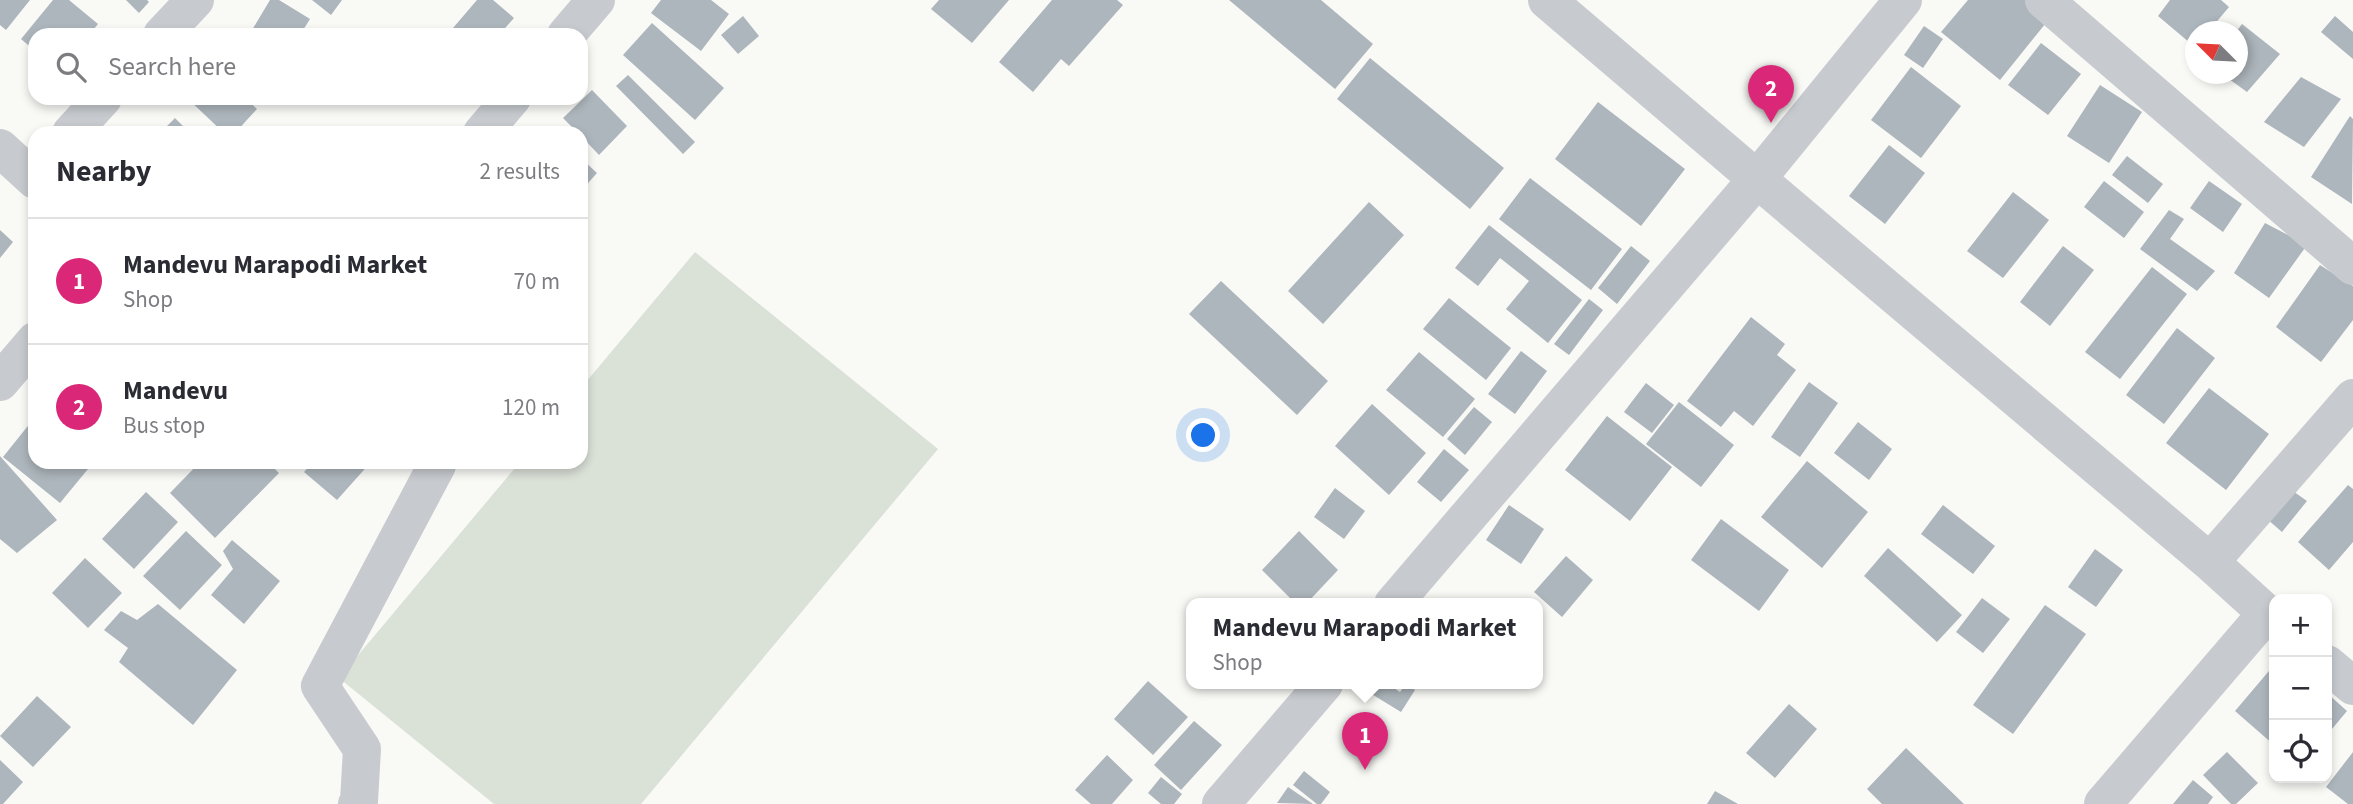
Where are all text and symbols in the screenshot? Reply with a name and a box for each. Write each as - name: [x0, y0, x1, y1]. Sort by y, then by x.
- north arrow: [2185, 21, 2248, 84]
- search box: [28, 28, 588, 105]
- icon: search: [52, 48, 90, 86]
- text: Search here: [108, 48, 236, 85]
- pin: 2: [1748, 65, 1794, 123]
- text: Nearby: [56, 150, 151, 193]
- text: 2 results: [480, 155, 560, 188]
- text: Mandevu Marapodi Market: [123, 246, 427, 283]
- text: 1: [73, 265, 85, 298]
- text: 70 m: [513, 265, 560, 298]
- text: Shop: [123, 283, 173, 316]
- text: Mandevu: [123, 372, 228, 409]
- text: 2: [73, 391, 85, 424]
- text: 120 m: [502, 391, 560, 424]
- text: Bus stop: [123, 409, 205, 442]
- your location: [1186, 418, 1220, 452]
- map controls: [2269, 594, 2332, 783]
- button: +: [2269, 594, 2332, 657]
- popup: [1186, 598, 1543, 689]
- text: Mandevu Marapodi Market: [1212, 609, 1517, 646]
- text: Shop: [1212, 646, 1262, 679]
- button: −: [2269, 657, 2332, 720]
- pin: 1: [1342, 712, 1388, 770]
- button: locate: [2269, 720, 2332, 783]

